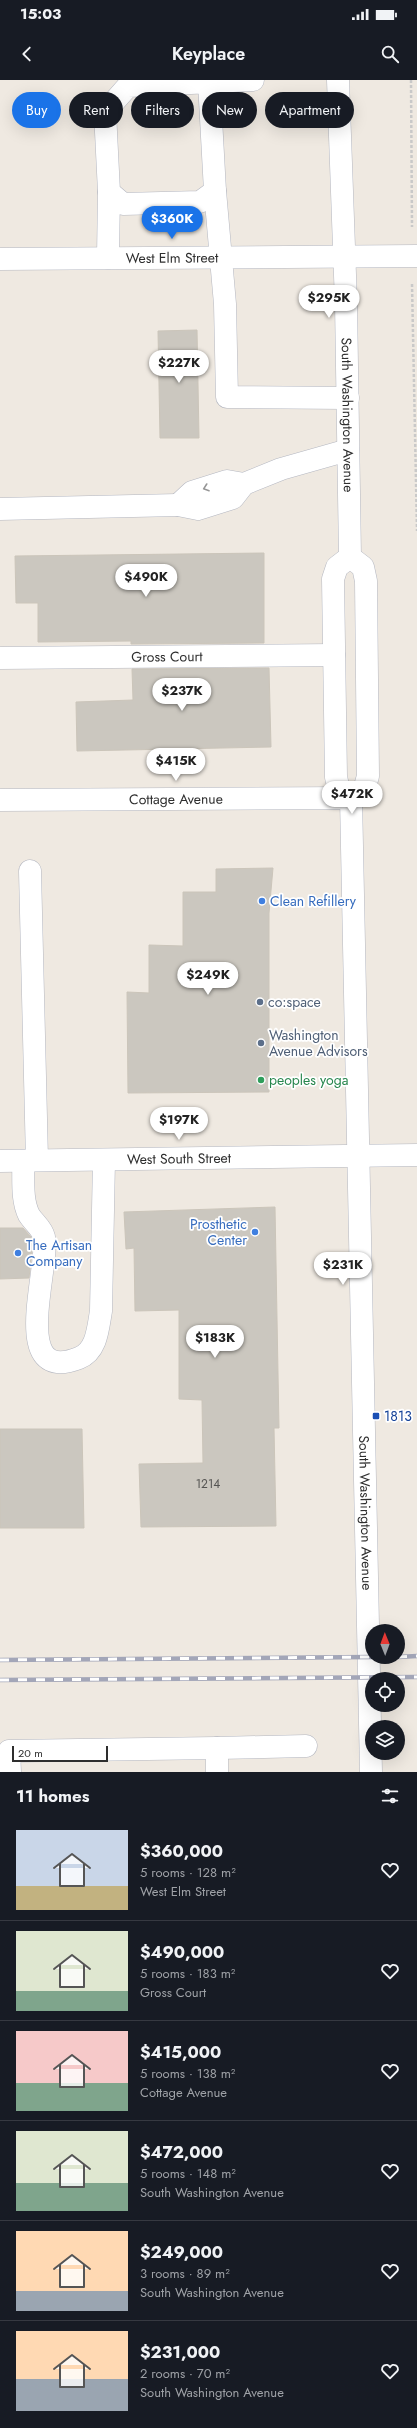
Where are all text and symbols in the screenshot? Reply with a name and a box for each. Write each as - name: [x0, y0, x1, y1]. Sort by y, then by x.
- text: 15:03: [20, 3, 61, 25]
- text: Keyplace: [172, 41, 245, 67]
- icon: back: [16, 43, 38, 65]
- icon: search: [379, 43, 401, 65]
- chip: Buy: [12, 92, 61, 128]
- chip: Rent: [69, 92, 123, 128]
- chip: Filters: [131, 92, 194, 128]
- chip: New: [202, 92, 257, 128]
- chip: Apartment: [265, 92, 354, 128]
- pin: $360K: [144, 206, 200, 240]
- text: $360K: [151, 209, 193, 228]
- street label: West Elm Street: [126, 247, 219, 268]
- pin: $295K: [301, 285, 357, 319]
- text: $295K: [308, 288, 350, 307]
- street label: South Washington Avenue: [337, 337, 359, 493]
- pin: $227K: [151, 350, 207, 384]
- text: $227K: [158, 353, 200, 372]
- one-way arrow: [203, 483, 210, 491]
- pin: $490K: [118, 564, 174, 598]
- text: $490K: [124, 567, 168, 586]
- street label: Gross Court: [131, 646, 203, 667]
- pin: $237K: [154, 678, 210, 712]
- text: $237K: [161, 681, 203, 700]
- pin: $415K: [148, 748, 204, 782]
- text: $415K: [155, 751, 197, 770]
- pin: $472K: [324, 781, 380, 815]
- text: $472K: [331, 784, 373, 803]
- street label: Cottage Avenue: [129, 789, 223, 809]
- place label: Clean Refillery: [270, 891, 357, 911]
- marker: Clean Refillery: [257, 896, 267, 906]
- pin: $249K: [180, 962, 236, 996]
- text: $249K: [186, 965, 230, 984]
- place label: co:space: [268, 992, 321, 1012]
- marker: co:space: [255, 997, 265, 1007]
- place label: Washington Avenue Advisors: [269, 1025, 368, 1061]
- marker: Washington Avenue Advisors: [256, 1038, 266, 1048]
- place label: peoples yoga: [269, 1070, 348, 1090]
- marker: peoples yoga: [256, 1075, 266, 1085]
- pin: $197K: [151, 1107, 207, 1141]
- text: $197K: [159, 1110, 199, 1129]
- street label: West South Street: [127, 1148, 232, 1169]
- place label: Prosthetic Center: [190, 1214, 247, 1250]
- marker: Prosthetic Center: [250, 1227, 260, 1237]
- place label: The Artisan Company: [26, 1235, 92, 1271]
- marker: The Artisan Company: [13, 1248, 23, 1258]
- pin: $231K: [315, 1252, 371, 1286]
- text: $231K: [323, 1255, 363, 1274]
- pin: $183K: [187, 1325, 243, 1359]
- text: $183K: [195, 1328, 235, 1347]
- place label: 1813: [384, 1406, 412, 1426]
- marker: 1813: [371, 1411, 381, 1421]
- street label: South Washington Avenue: [354, 1435, 377, 1591]
- house number: 1214: [196, 1475, 220, 1493]
- north arrow: [365, 1624, 405, 1664]
- map controls: [365, 1624, 405, 1760]
- button: locate: [365, 1672, 405, 1712]
- button: layers: [365, 1720, 405, 1760]
- scale bar: [12, 1744, 108, 1763]
- text: 20 m: [18, 1745, 43, 1761]
- text: 11 homes: [16, 1784, 90, 1808]
- icon: filters: [379, 1785, 401, 1807]
- text: $360,000: [140, 1839, 223, 1863]
- icon: home: [48, 1846, 96, 1894]
- icon: heart: [379, 1859, 401, 1881]
- text: 5 rooms · 128 m²: [140, 1863, 236, 1882]
- text: West Elm Street: [140, 1882, 226, 1901]
- text: $490,000: [140, 1940, 224, 1964]
- icon: home: [48, 1947, 96, 1995]
- icon: heart: [379, 1960, 401, 1982]
- text: 5 rooms · 183 m²: [140, 1964, 235, 1983]
- text: Gross Court: [140, 1983, 206, 2002]
- text: $415,000: [140, 2040, 221, 2064]
- icon: home: [48, 2047, 96, 2095]
- icon: heart: [379, 2060, 401, 2082]
- text: 5 rooms · 138 m²: [140, 2064, 235, 2083]
- text: Cottage Avenue: [140, 2083, 227, 2102]
- text: $472,000: [140, 2140, 223, 2164]
- icon: home: [48, 2147, 96, 2195]
- icon: heart: [379, 2160, 401, 2182]
- text: 5 rooms · 148 m²: [140, 2164, 236, 2183]
- text: South Washington Avenue: [140, 2183, 284, 2202]
- text: $249,000: [140, 2240, 223, 2264]
- icon: home: [48, 2247, 96, 2295]
- icon: heart: [379, 2260, 401, 2282]
- text: 3 rooms · 89 m²: [140, 2264, 230, 2283]
- text: South Washington Avenue: [140, 2283, 284, 2302]
- text: $231,000: [140, 2340, 220, 2364]
- icon: home: [48, 2347, 96, 2395]
- icon: heart: [379, 2360, 401, 2382]
- text: 2 rooms · 70 m²: [140, 2364, 230, 2383]
- text: South Washington Avenue: [140, 2383, 284, 2402]

